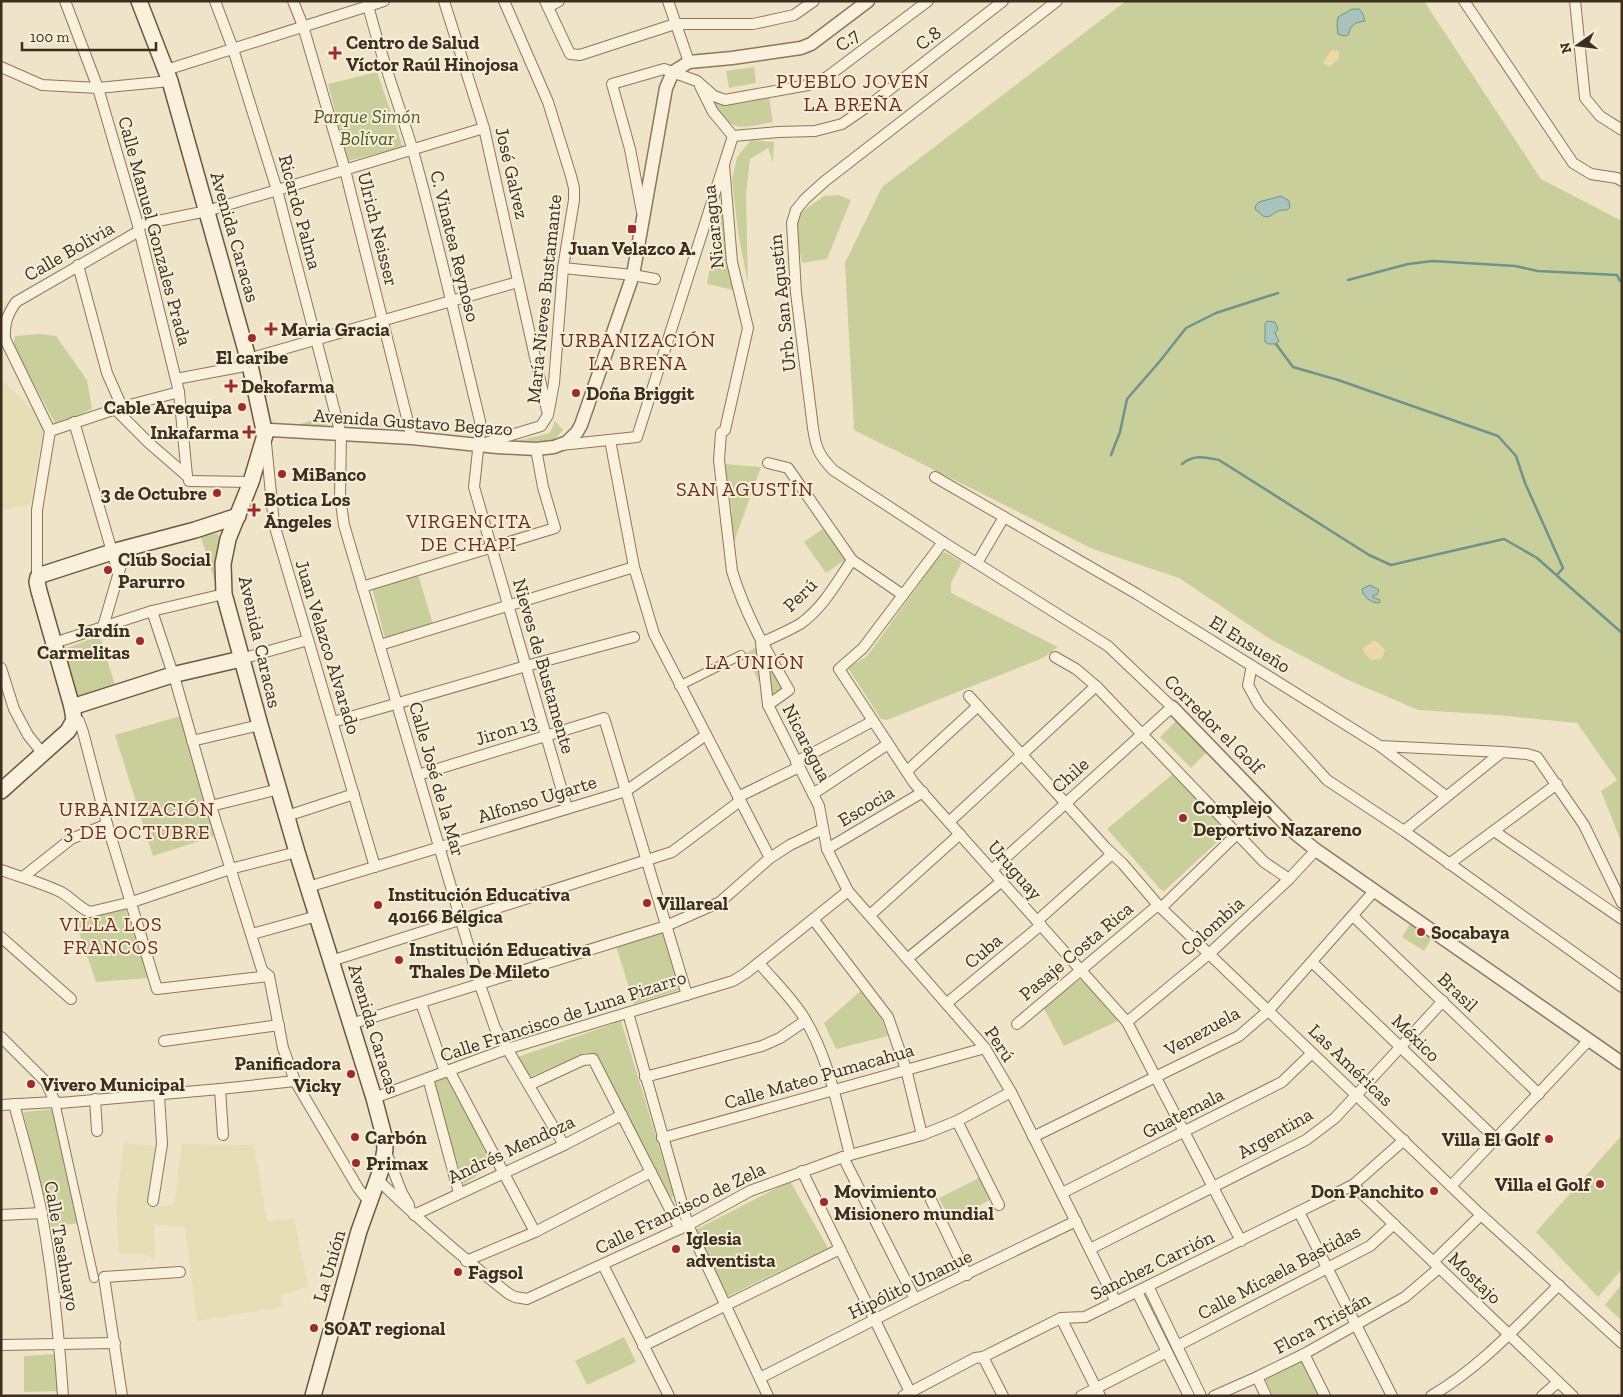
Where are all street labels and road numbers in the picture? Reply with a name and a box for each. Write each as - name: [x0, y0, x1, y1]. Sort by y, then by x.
- street label: C.8: [910, 21, 946, 55]
- street label: C.7: [830, 23, 864, 57]
- street label: Calle Manuel Gonzales Prada: [113, 114, 197, 348]
- street label: José Galvez: [490, 125, 534, 221]
- street label: Ricardo Palma: [274, 152, 326, 272]
- street label: C. Vinatea Reynoso: [425, 168, 485, 324]
- street label: Avenida Caracas: [205, 169, 265, 305]
- street label: Ulrich Neisser: [353, 169, 403, 289]
- street label: Nicaragua: [697, 184, 729, 270]
- street label: María Nieves Bustamante: [522, 193, 566, 405]
- street label: Calle Bolivia: [20, 216, 118, 286]
- street label: Urb. San Agustín: [763, 233, 801, 373]
- street label: Avenida Gustavo Begazo: [313, 404, 514, 440]
- street label: Juan Velazco Alvarado: [291, 557, 366, 737]
- street label: Perú: [778, 573, 822, 616]
- street label: Avenida Caracas: [234, 574, 286, 710]
- street label: Nieves de Bustamente: [508, 576, 580, 756]
- street label: El Ensueño: [1205, 610, 1295, 678]
- street label: Corredor el Golf: [1159, 669, 1270, 780]
- street label: Calle José de la Mar: [404, 699, 470, 859]
- street label: Nicaragua: [778, 700, 836, 786]
- street label: Jiron 13: [472, 710, 540, 750]
- street label: Chile: [1047, 752, 1093, 798]
- street label: Alfonso Ugarte: [475, 770, 599, 828]
- street label: Escocia: [834, 780, 898, 832]
- street label: Uruguay: [983, 836, 1047, 905]
- street label: Colombia: [1175, 891, 1249, 961]
- street label: Pasaje Costa Rica: [1014, 897, 1138, 1005]
- street label: Cuba: [959, 929, 1007, 973]
- street label: Avenida Caracas: [343, 961, 405, 1097]
- street label: Calle Francisco de Luna Pizarro: [437, 965, 689, 1067]
- street label: Brasil: [1433, 967, 1483, 1017]
- street label: Venezuela: [1159, 1001, 1244, 1062]
- street label: México: [1387, 1009, 1445, 1067]
- street label: Las Américas: [1304, 1019, 1398, 1111]
- street label: Perú: [980, 1022, 1020, 1066]
- street label: Calle Mateo Pumacahua: [722, 1038, 916, 1114]
- street label: Guatemala: [1138, 1083, 1228, 1143]
- street label: Argentina: [1233, 1102, 1317, 1164]
- street label: Andrés Mendoza: [444, 1110, 578, 1188]
- street label: Calle Francisco de Zela: [591, 1157, 769, 1259]
- street label: Calle Tasahuayo: [39, 1179, 85, 1313]
- street label: Calle Micaela Bastidas: [1193, 1219, 1365, 1325]
- street label: Sanchez Carrión: [1086, 1225, 1218, 1305]
- street label: La Unión: [308, 1227, 350, 1305]
- street label: Hipólito Unanue: [844, 1244, 976, 1324]
- street label: Mostajo: [1444, 1247, 1507, 1309]
- street label: Flora Tristán: [1270, 1287, 1374, 1359]

